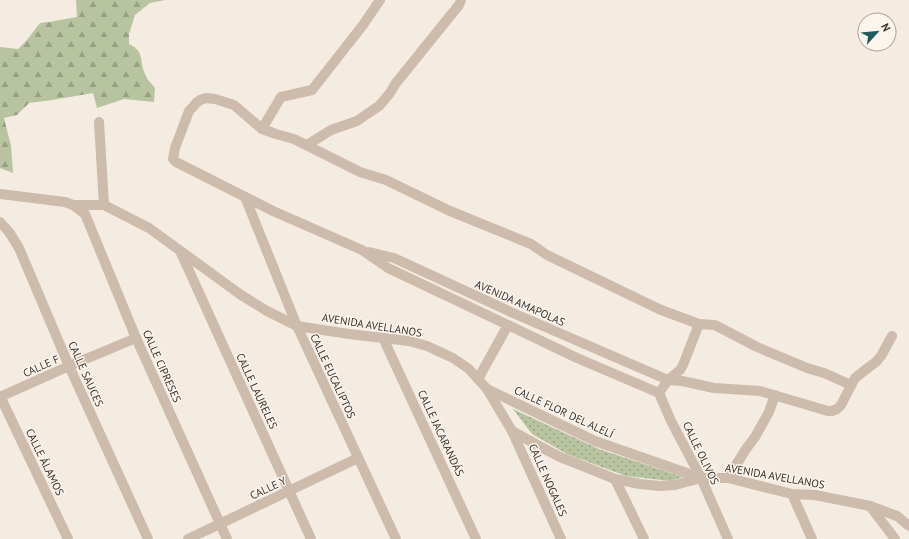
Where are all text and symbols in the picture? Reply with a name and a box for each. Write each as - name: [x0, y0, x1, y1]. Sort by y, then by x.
- north arrow: [857, 12, 897, 52]
- text: N: [878, 21, 894, 34]
- street label: AVENIDA AMAPOLAS: [473, 277, 567, 329]
- street label: AVENIDA AVELLANOS: [321, 310, 423, 340]
- street label: CALLE CIPRESES: [140, 327, 184, 405]
- street label: CALLE EUCALIPTOS: [307, 331, 359, 421]
- street label: CALLE SAUCES: [65, 339, 107, 409]
- street label: CALLE LAURELES: [233, 351, 281, 431]
- street label: CALLE F: [21, 352, 62, 380]
- street label: CALLE FLOR DEL ALELÍ: [512, 383, 617, 442]
- street label: CALLE JACARANDÁS: [415, 388, 467, 479]
- street label: CALLE OLIVOS: [680, 419, 722, 487]
- street label: CALLE ÁLAMOS: [23, 426, 67, 498]
- street label: CALLE NOGALES: [526, 441, 570, 519]
- street label: AVENIDA AVELLANOS: [724, 460, 826, 492]
- street label: CALLE Y: [248, 473, 289, 502]

